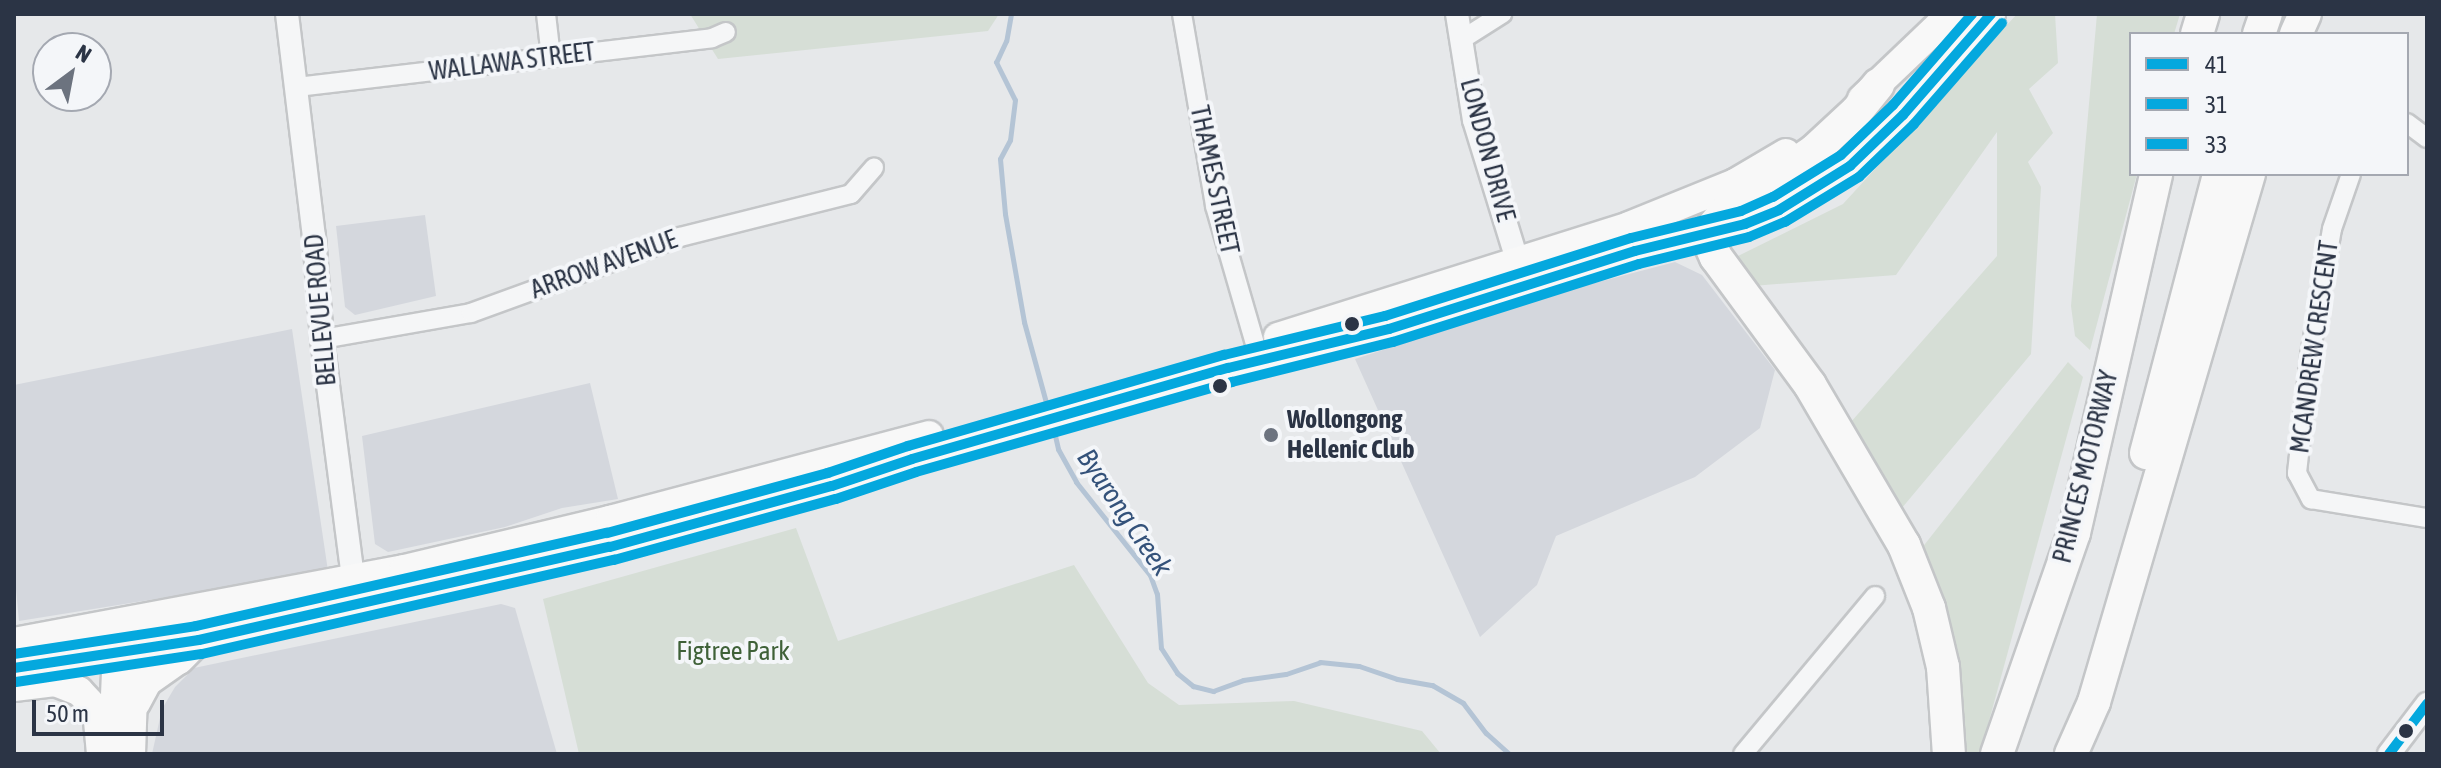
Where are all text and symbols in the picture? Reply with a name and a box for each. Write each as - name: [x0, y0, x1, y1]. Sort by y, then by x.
- north arrow: [32, 32, 112, 112]
- legend: [2129, 32, 2409, 176]
- street label: WALLAWA STREET: [427, 36, 597, 88]
- text: N: [71, 39, 96, 68]
- text: 41: [2205, 51, 2228, 78]
- street label: LONDON DRIVE: [1453, 75, 1521, 225]
- text: 31: [2205, 91, 2228, 118]
- street label: THAMES STREET: [1183, 103, 1245, 257]
- text: 33: [2205, 131, 2228, 158]
- street label: ARROW AVENUE: [526, 224, 682, 306]
- street label: BELLEVUE ROAD: [299, 233, 343, 387]
- street label: MCANDREW CRESCENT: [2285, 239, 2345, 455]
- unlabelled marker: [1344, 316, 1360, 332]
- street label: PRINCES MOTORWAY: [2047, 368, 2125, 566]
- unlabelled marker: [1212, 378, 1228, 394]
- place label: Wollongong Hellenic Club: [1287, 404, 1414, 466]
- marker: Wollongong Hellenic Club: [1262, 426, 1280, 444]
- water label: Byarong Creek: [1070, 442, 1180, 582]
- park label: Figtree Park: [676, 636, 790, 668]
- scale bar: [36, 684, 168, 734]
- text: 50 m: [46, 700, 89, 727]
- unlabelled marker: [2398, 723, 2414, 739]

